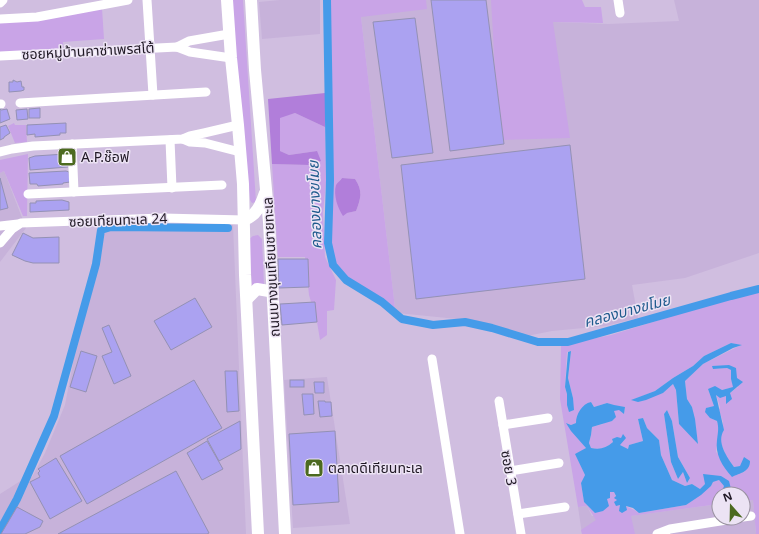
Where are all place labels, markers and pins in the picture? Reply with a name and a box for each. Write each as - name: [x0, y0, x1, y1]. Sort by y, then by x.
- shop icon: A.P.ช๊อฟ: [56, 146, 78, 168]
- place label: A.P.ช๊อฟ: [81, 147, 130, 166]
- shop icon: ตลาดดีเทียนทะเล: [303, 457, 325, 479]
- place label: ตลาดดีเทียนทะเล: [328, 458, 423, 477]

